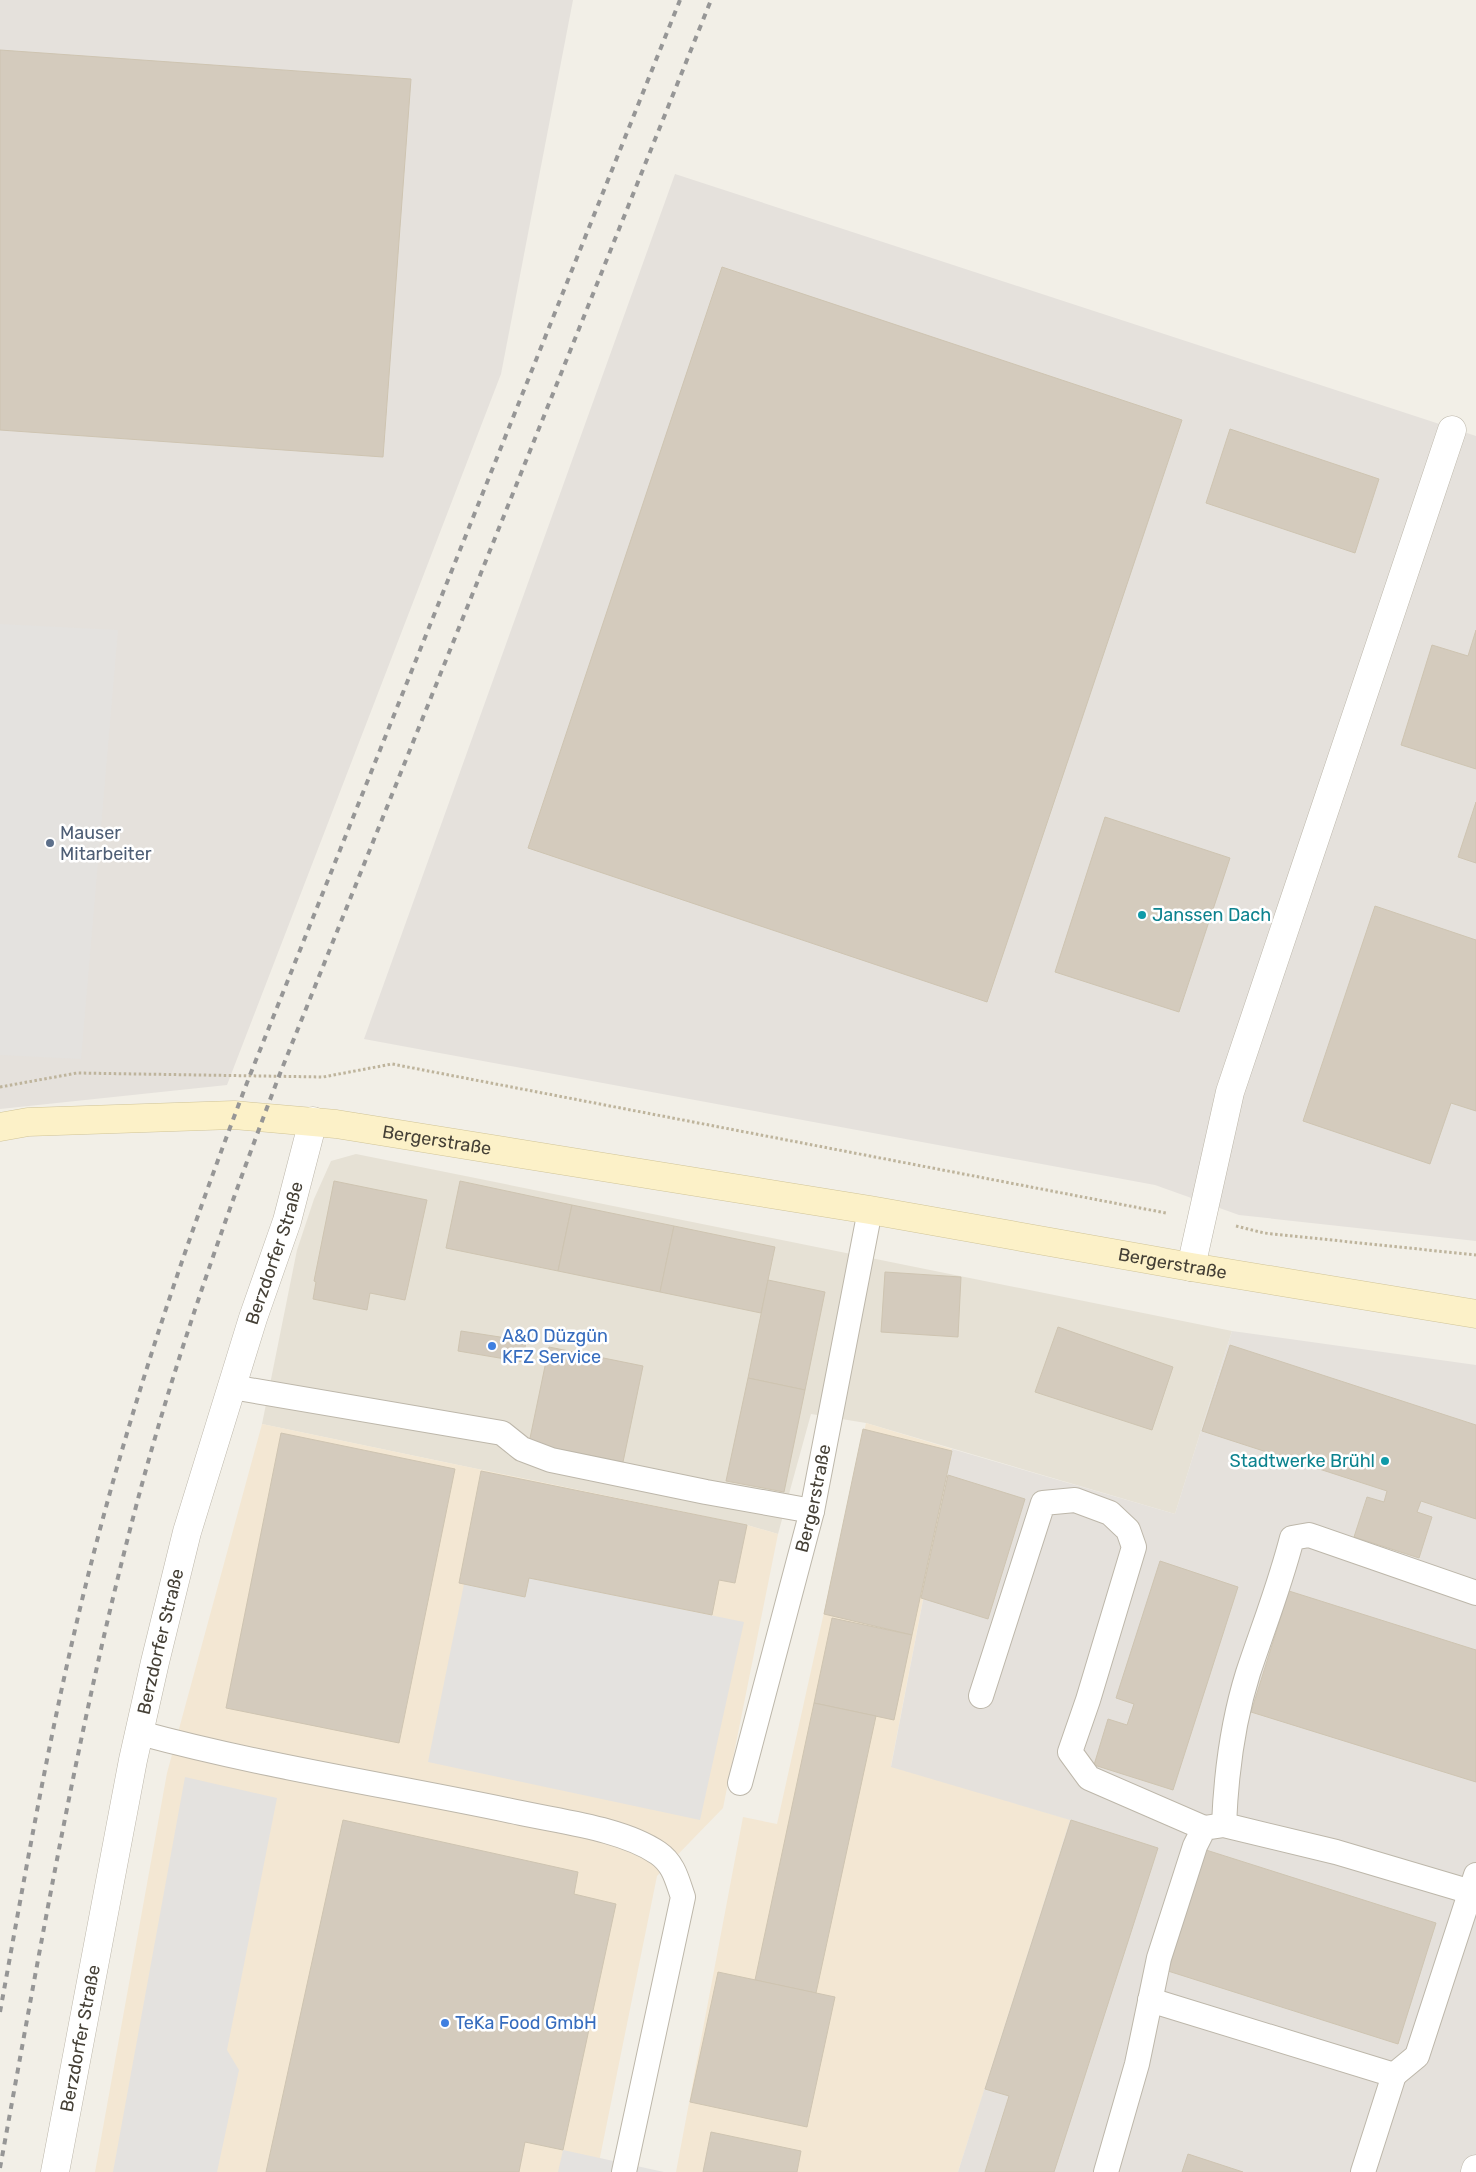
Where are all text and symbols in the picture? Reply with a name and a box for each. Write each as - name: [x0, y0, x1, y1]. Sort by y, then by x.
- place label: Mauser Mitarbeiter: [60, 822, 152, 865]
- marker: Mauser Mitarbeiter: [44, 837, 56, 849]
- place label: Janssen Dach: [1152, 904, 1271, 926]
- marker: Janssen Dach: [1136, 909, 1148, 921]
- street label: Bergerstraße: [381, 1121, 493, 1160]
- street label: Berzdorfer Straße: [241, 1179, 308, 1327]
- street label: Bergerstraße: [1116, 1243, 1228, 1284]
- place label: A&O Düzgün KFZ Service: [502, 1325, 608, 1368]
- marker: A&O Düzgün KFZ Service: [486, 1340, 498, 1352]
- street label: Bergerstraße: [791, 1442, 836, 1555]
- place label: Stadtwerke Brühl: [1230, 1450, 1375, 1472]
- marker: Stadtwerke Brühl: [1379, 1455, 1391, 1467]
- street label: Berzdorfer Straße: [133, 1566, 189, 1716]
- street label: Berzdorfer Straße: [56, 1963, 105, 2114]
- place label: TeKa Food GmbH: [455, 2012, 597, 2034]
- marker: TeKa Food GmbH: [439, 2017, 451, 2029]

